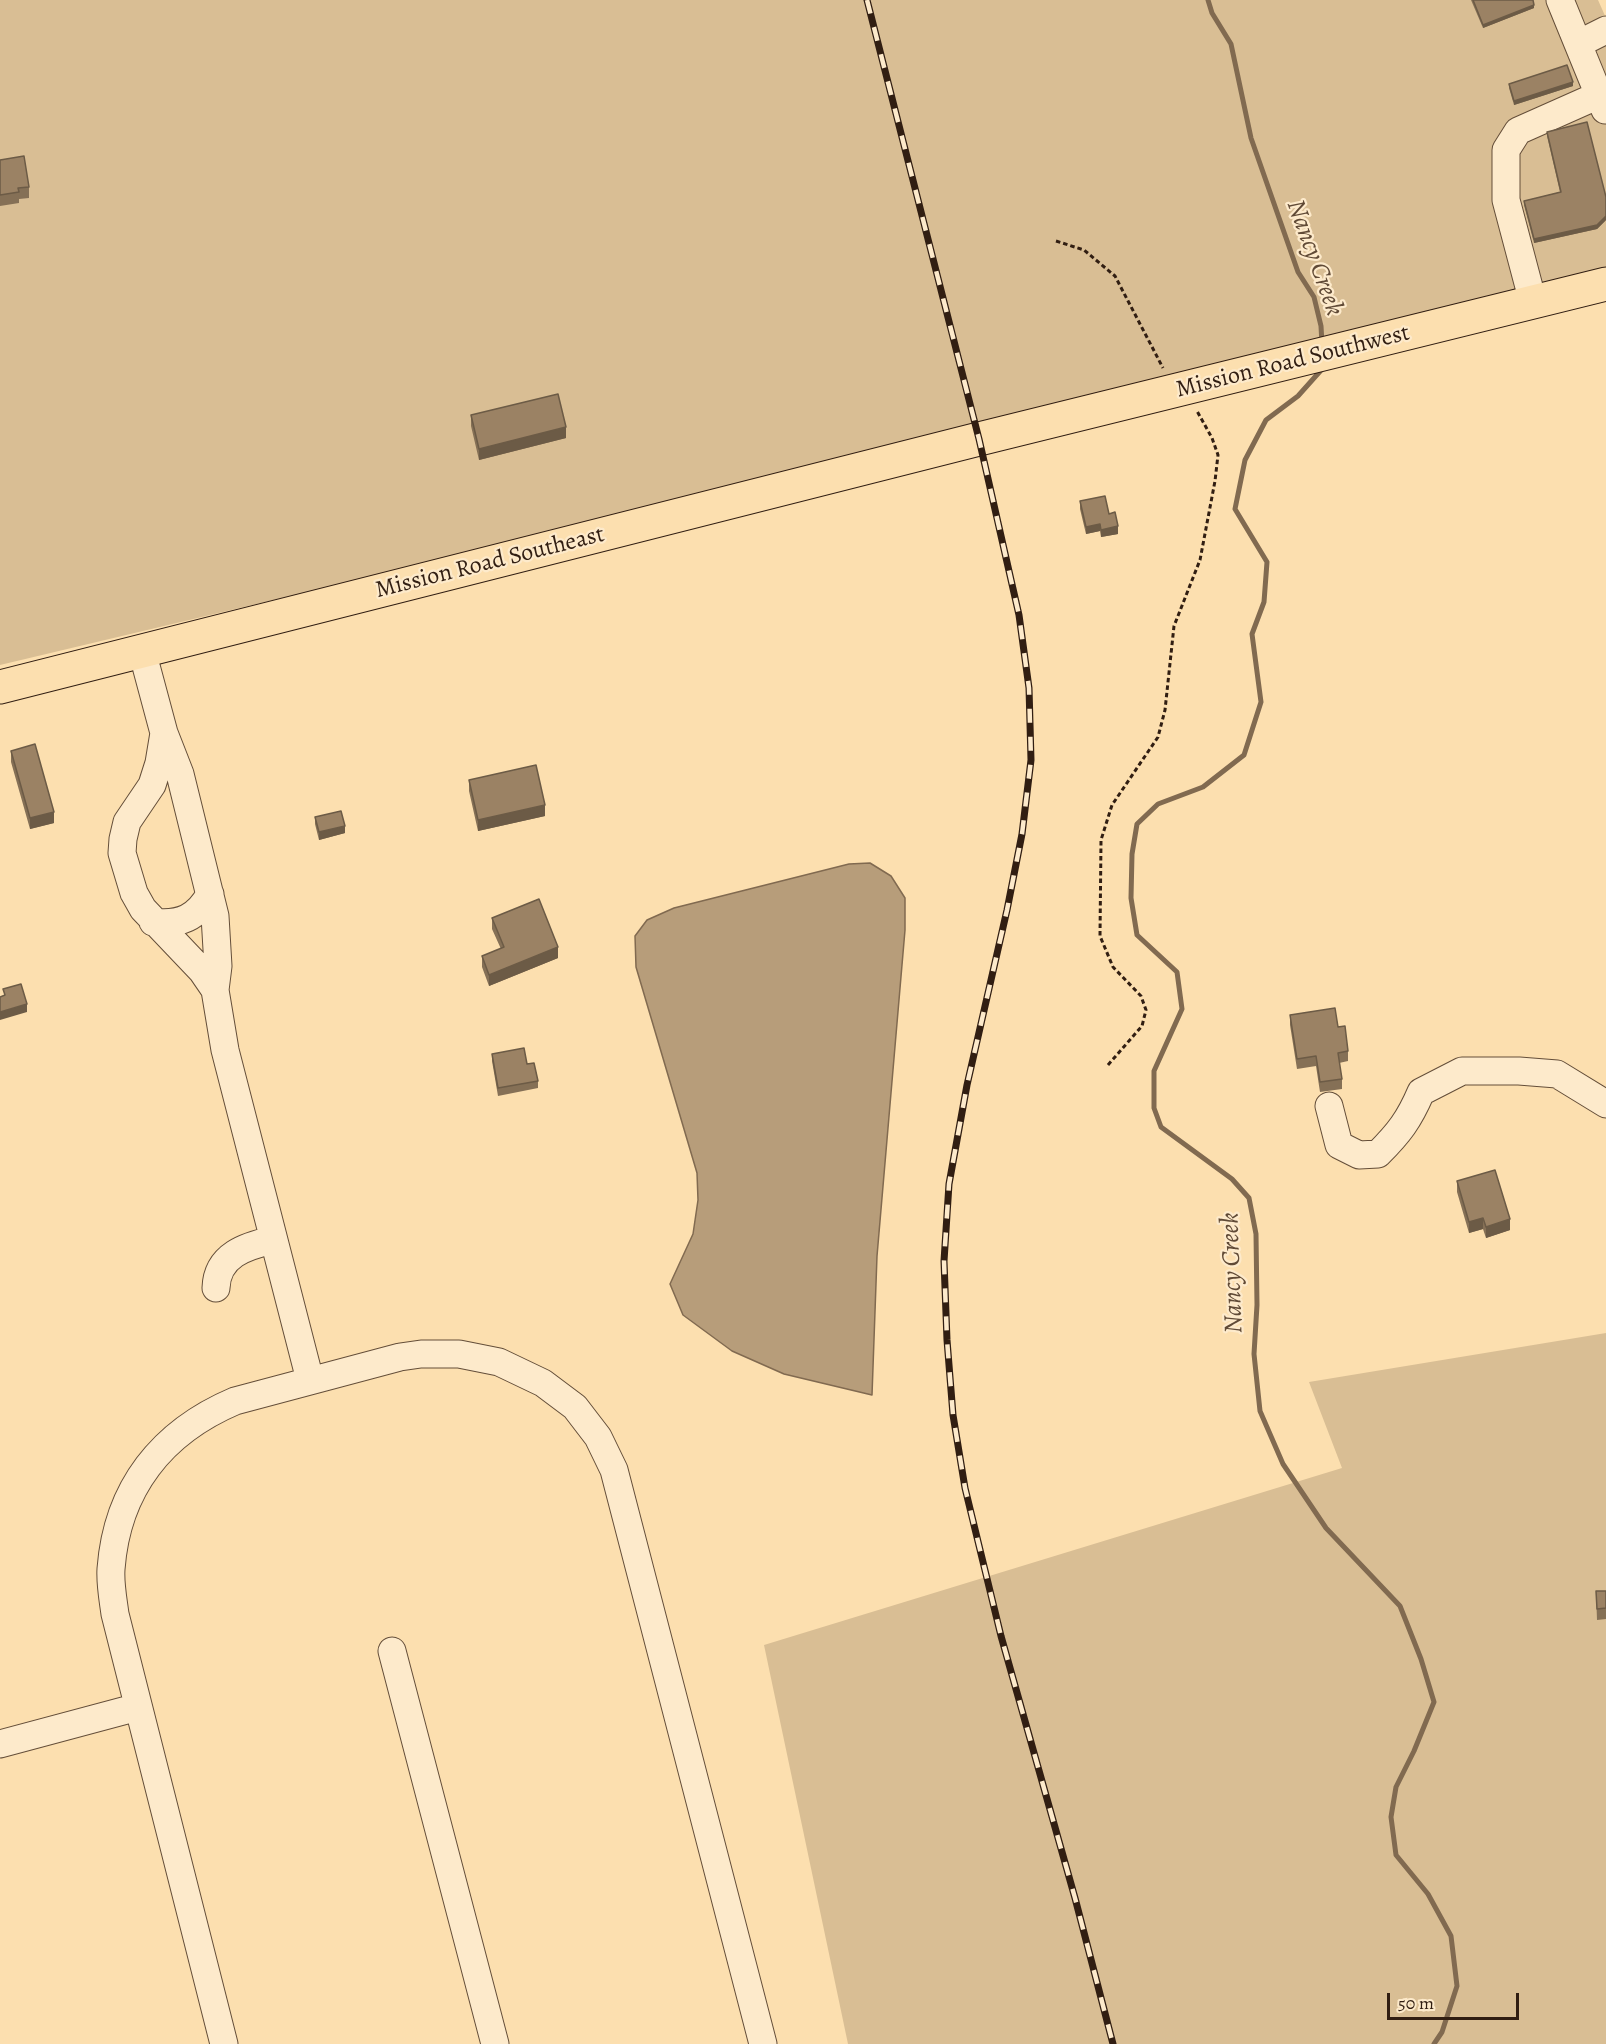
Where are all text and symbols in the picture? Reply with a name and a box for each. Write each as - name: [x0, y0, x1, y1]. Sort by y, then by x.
- water label: Nancy Creek: [1279, 196, 1349, 320]
- street label: Mission Road Southwest: [1173, 319, 1413, 405]
- street label: Mission Road Southeast: [373, 521, 607, 605]
- water label: Nancy Creek: [1215, 1212, 1251, 1334]
- scale bar: [1390, 1981, 1522, 2019]
- text: 50 m: [1398, 1991, 1434, 2015]

